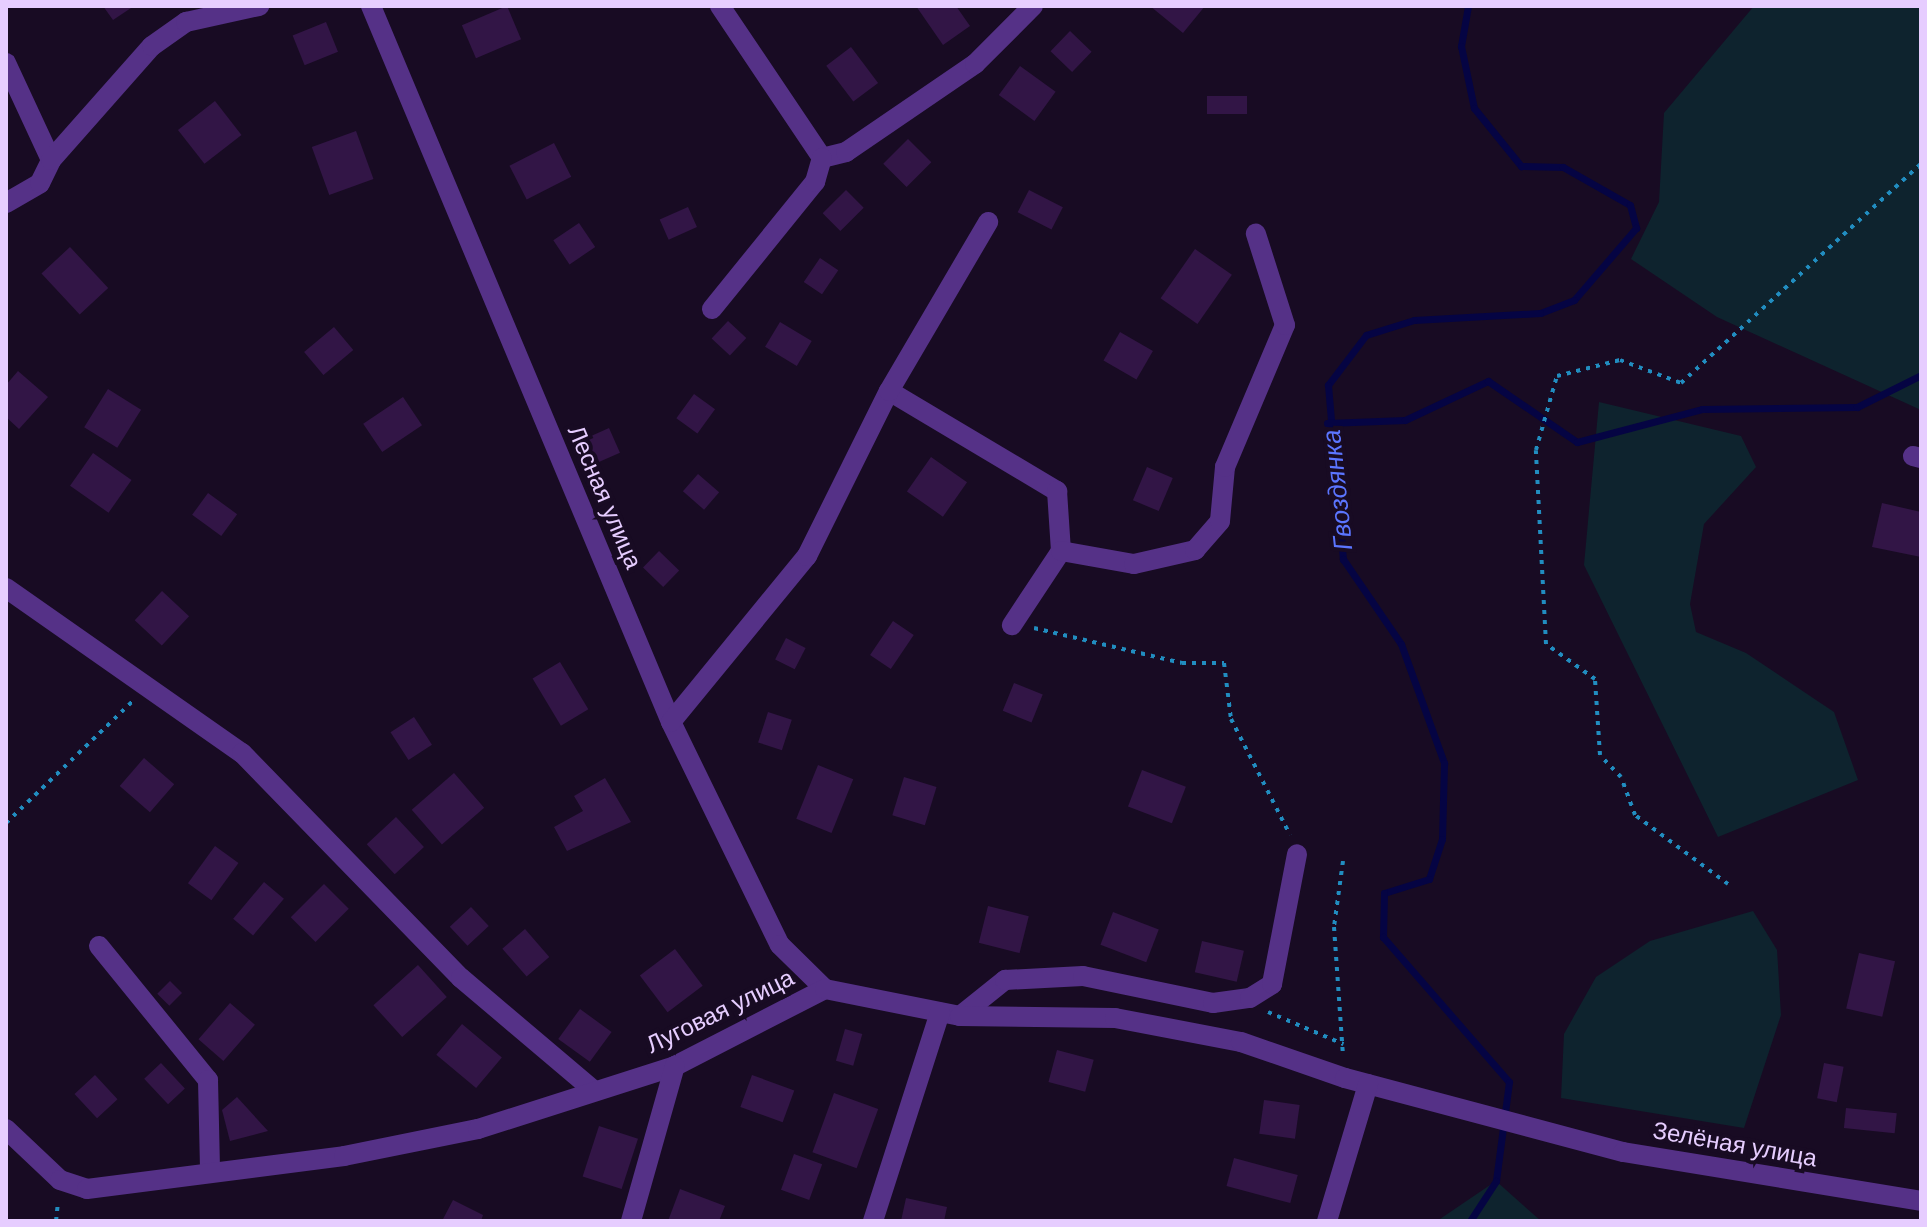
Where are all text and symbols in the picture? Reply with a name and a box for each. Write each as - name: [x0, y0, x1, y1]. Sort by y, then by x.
- street label: Лесная улица: [562, 421, 648, 573]
- water label: Гвоздянка: [1316, 428, 1360, 552]
- street label: Луговая улица: [641, 963, 799, 1059]
- street label: Зелёная улица: [1651, 1115, 1819, 1173]

